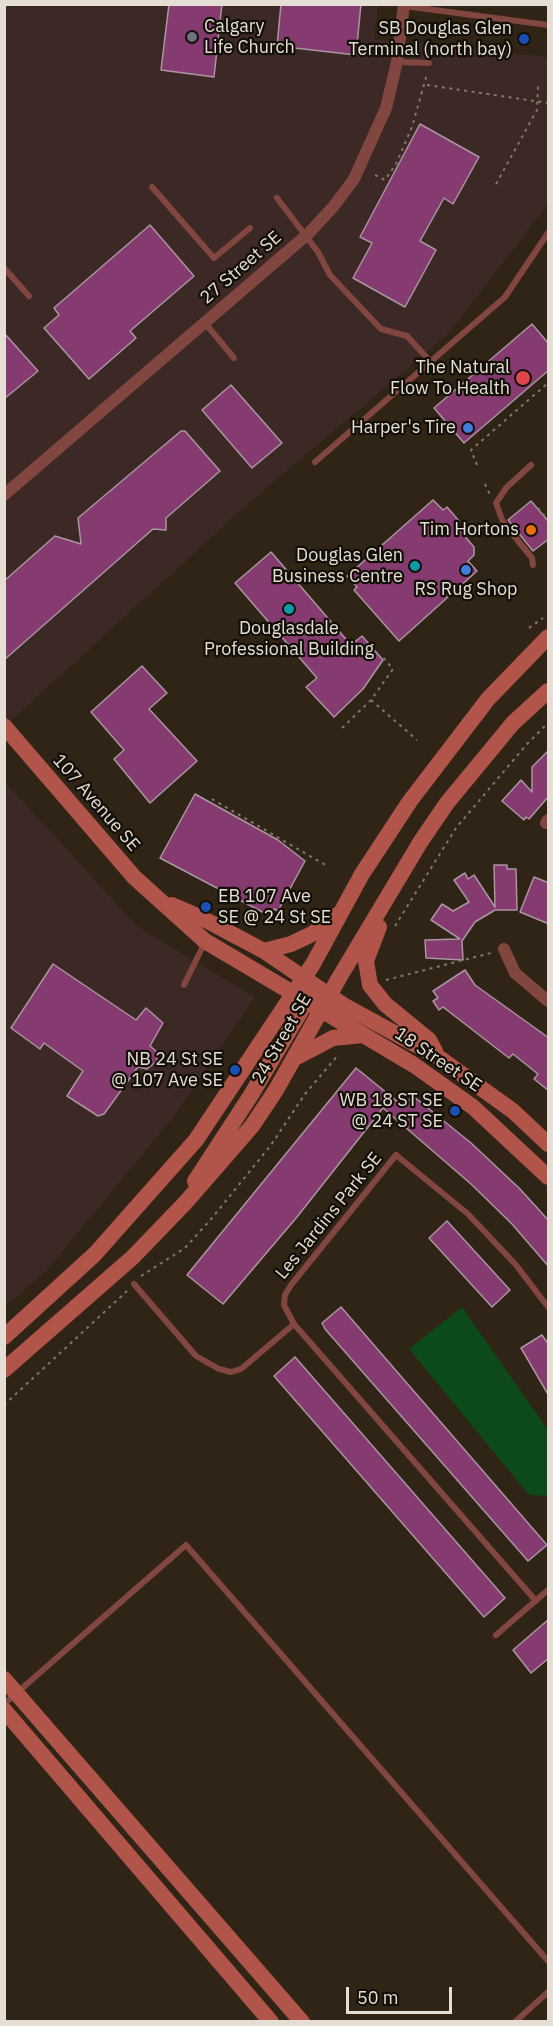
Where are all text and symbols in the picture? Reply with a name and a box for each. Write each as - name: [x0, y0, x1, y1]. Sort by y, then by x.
- place label: Calgary Life Church: [204, 16, 295, 58]
- place label: SB Douglas Glen Terminal (north bay): [348, 18, 512, 60]
- marker: Calgary Life Church: [185, 30, 199, 44]
- marker: SB Douglas Glen Terminal (north bay): [517, 32, 531, 46]
- street label: 27 Street SE: [196, 227, 286, 309]
- place label: The Natural Flow To Health: [390, 357, 510, 400]
- marker: The Natural Flow To Health: [514, 369, 532, 387]
- place label: Harper's Tire: [351, 417, 456, 439]
- marker: Harper's Tire: [461, 421, 475, 435]
- place label: Tim Hortons: [419, 519, 519, 541]
- marker: Tim Hortons: [524, 523, 538, 537]
- place label: Douglas Glen Business Centre: [272, 545, 403, 588]
- marker: Douglas Glen Business Centre: [408, 559, 422, 573]
- marker: RS Rug Shop: [459, 563, 473, 577]
- place label: RS Rug Shop: [415, 579, 517, 601]
- marker: Douglasdale Professional Building: [282, 602, 296, 616]
- place label: Douglasdale Professional Building: [204, 618, 374, 660]
- street label: 107 Avenue SE: [48, 750, 144, 856]
- place label: EB 107 Ave SE @ 24 St SE: [218, 886, 331, 928]
- marker: EB 107 Ave SE @ 24 St SE: [199, 900, 213, 914]
- street label: 24 Street SE: [248, 990, 316, 1088]
- street label: 18 Street SE: [390, 1023, 486, 1097]
- place label: NB 24 St SE @ 107 Ave SE: [111, 1049, 223, 1092]
- marker: NB 24 St SE @ 107 Ave SE: [228, 1063, 242, 1077]
- place label: WB 18 ST SE @ 24 ST SE: [339, 1090, 443, 1132]
- marker: WB 18 ST SE @ 24 ST SE: [448, 1104, 462, 1118]
- street label: Les Jardins Park SE: [271, 1148, 387, 1284]
- scale bar: [349, 1975, 456, 2013]
- text: 50 m: [357, 1986, 399, 2009]

